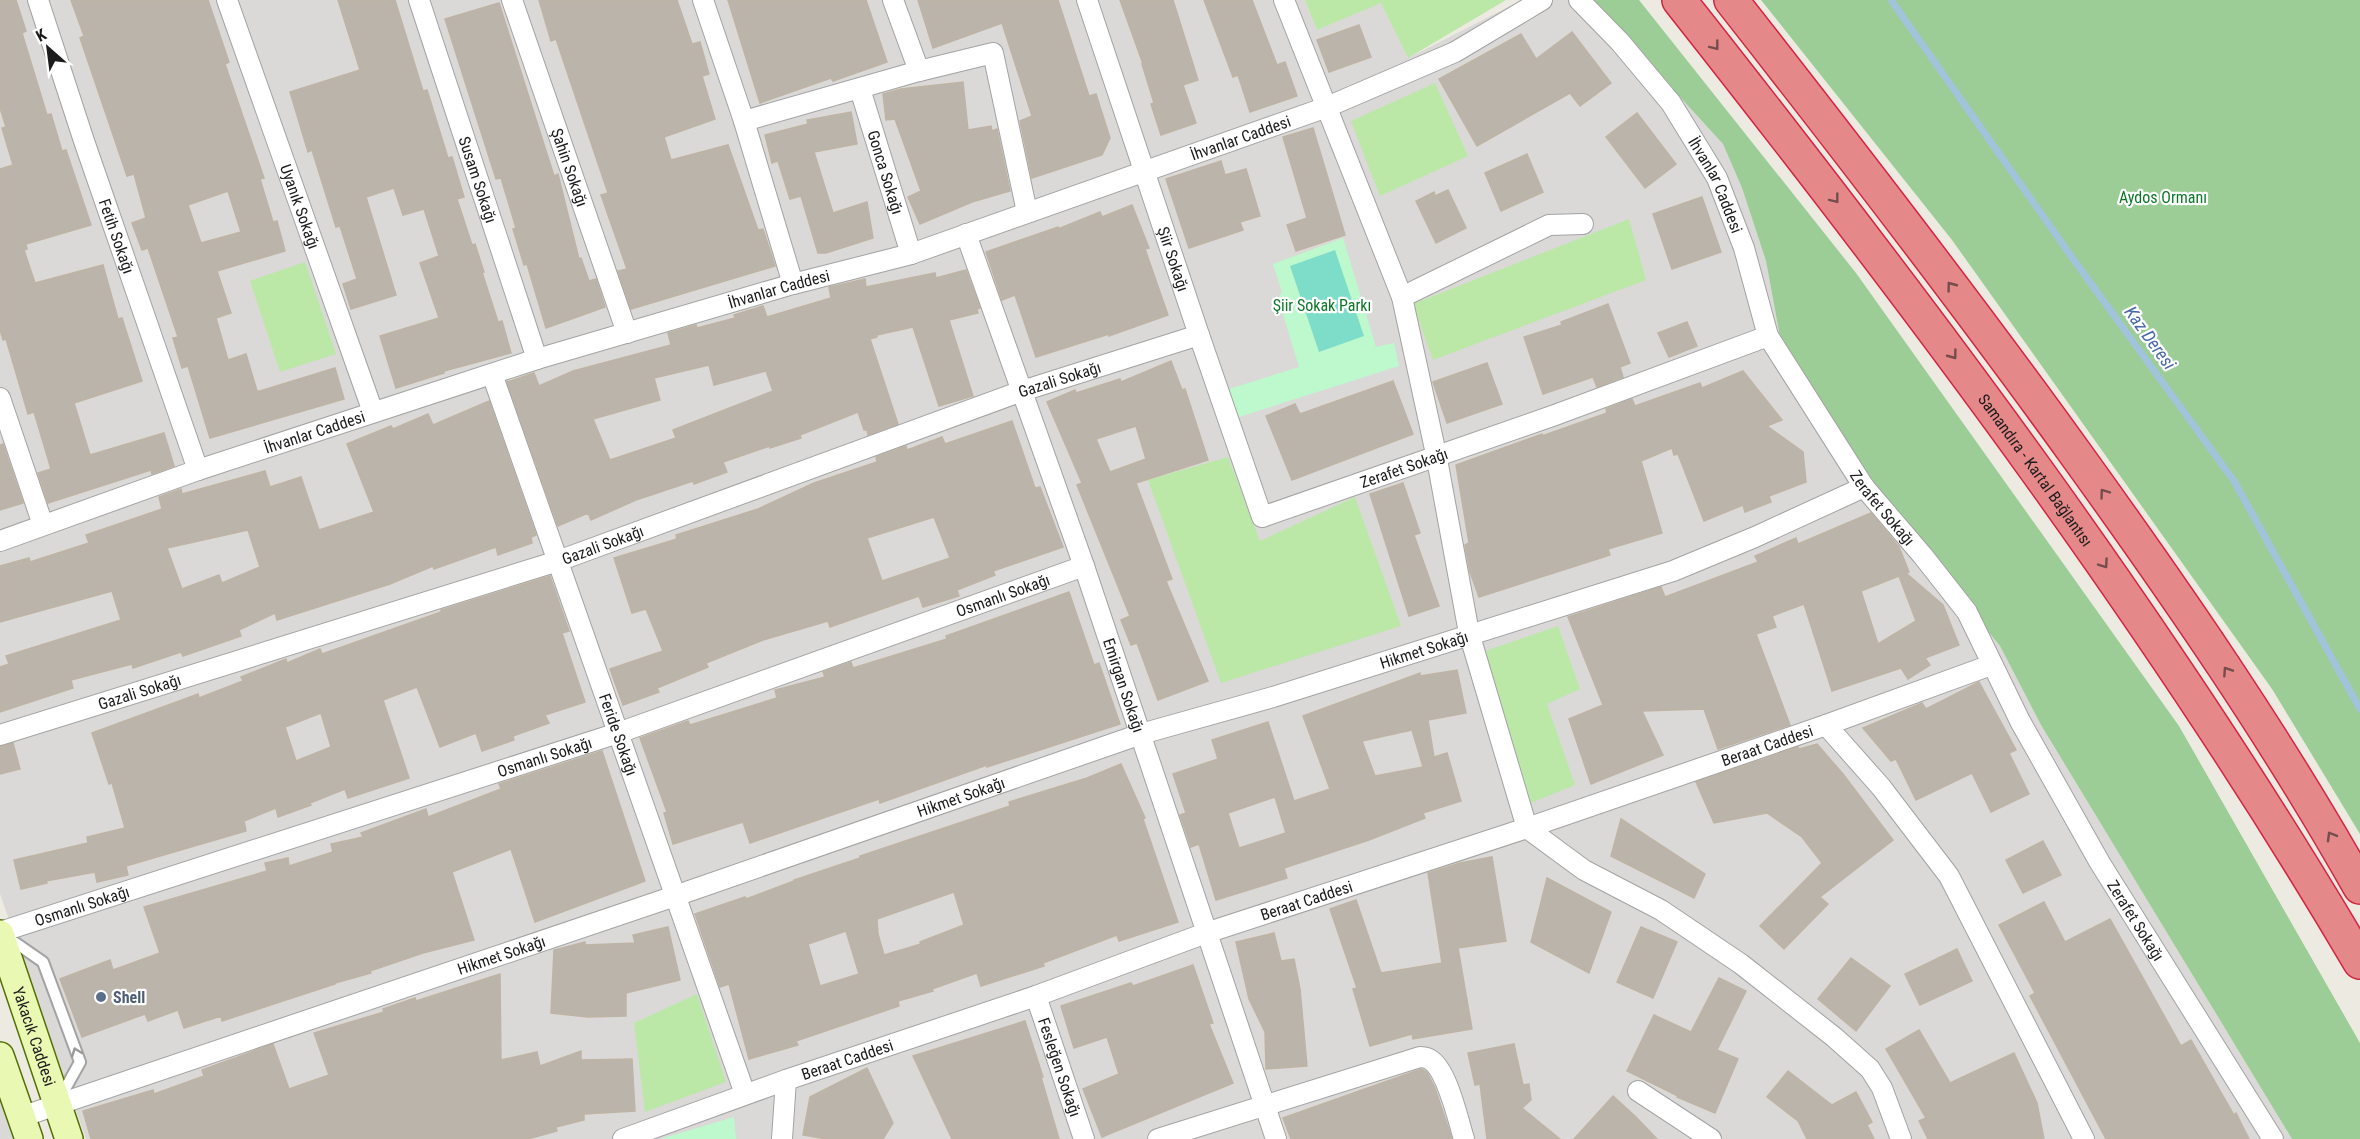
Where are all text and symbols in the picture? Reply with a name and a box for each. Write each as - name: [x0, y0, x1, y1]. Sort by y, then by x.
- north arrow: [18, 18, 78, 78]
- text: K: [33, 25, 50, 46]
- one-way arrow: [1708, 39, 1719, 50]
- street label: İhvanlar Caddesi: [1188, 112, 1293, 164]
- street label: Şahin Sokağı: [547, 126, 592, 209]
- street label: Gonca Sokağı: [863, 128, 907, 217]
- street label: Susam Sokağı: [455, 134, 501, 225]
- street label: İhvanlar Caddesi: [1684, 134, 1746, 236]
- street label: Uyanık Sokağı: [276, 162, 323, 251]
- park label: Aydos Ormanı: [2119, 188, 2207, 207]
- one-way arrow: [1828, 193, 1839, 204]
- street label: Fetih Sokağı: [95, 196, 138, 276]
- street label: Şiir Sokağı: [1153, 224, 1193, 294]
- street label: İhvanlar Caddesi: [726, 266, 832, 313]
- one-way arrow: [1948, 281, 1959, 292]
- park label: Şiir Sokak Parkı: [1273, 296, 1371, 315]
- water label: Kaz Deresi: [2120, 302, 2181, 374]
- one-way arrow: [1946, 348, 1957, 359]
- street label: Gazali Sokağı: [1016, 358, 1103, 402]
- street label: Samandıra - Kartal Bağlantısı: [1974, 390, 2096, 550]
- street label: İhvanlar Caddesi: [262, 407, 368, 458]
- street label: Zerafet Sokağı: [1358, 444, 1450, 492]
- street label: Zerafet Sokağı: [1846, 467, 1919, 549]
- one-way arrow: [2100, 489, 2111, 500]
- street label: Gazali Sokağı: [559, 521, 646, 569]
- one-way arrow: [2097, 557, 2108, 568]
- street label: Osmanlı Sokağı: [953, 570, 1052, 621]
- street label: Hikmet Sokağı: [1378, 627, 1471, 673]
- street label: Emirgan Sokağı: [1099, 636, 1148, 735]
- one-way arrow: [2223, 667, 2234, 678]
- street label: Gazali Sokağı: [96, 670, 183, 714]
- street label: Feride Sokağı: [595, 691, 641, 778]
- street label: Beraat Caddesi: [1719, 721, 1816, 770]
- street label: Osmanlı Sokağı: [495, 733, 594, 781]
- street label: Hikmet Sokağı: [915, 773, 1007, 821]
- one-way arrow: [2327, 832, 2338, 842]
- street label: Beraat Caddesi: [1258, 877, 1355, 925]
- street label: Zerafet Sokağı: [2103, 877, 2168, 964]
- street label: Osmanlı Sokağı: [32, 882, 132, 930]
- street label: Hikmet Sokağı: [455, 931, 548, 979]
- street label: Yakacık Caddesi: [8, 984, 59, 1089]
- place label: Shell: [113, 988, 145, 1007]
- marker: Shell: [94, 990, 108, 1004]
- street label: Fesleğen Sokağı: [1034, 1015, 1085, 1119]
- street label: Beraat Caddesi: [799, 1036, 896, 1084]
- one-way arrow: [71, 1047, 83, 1058]

